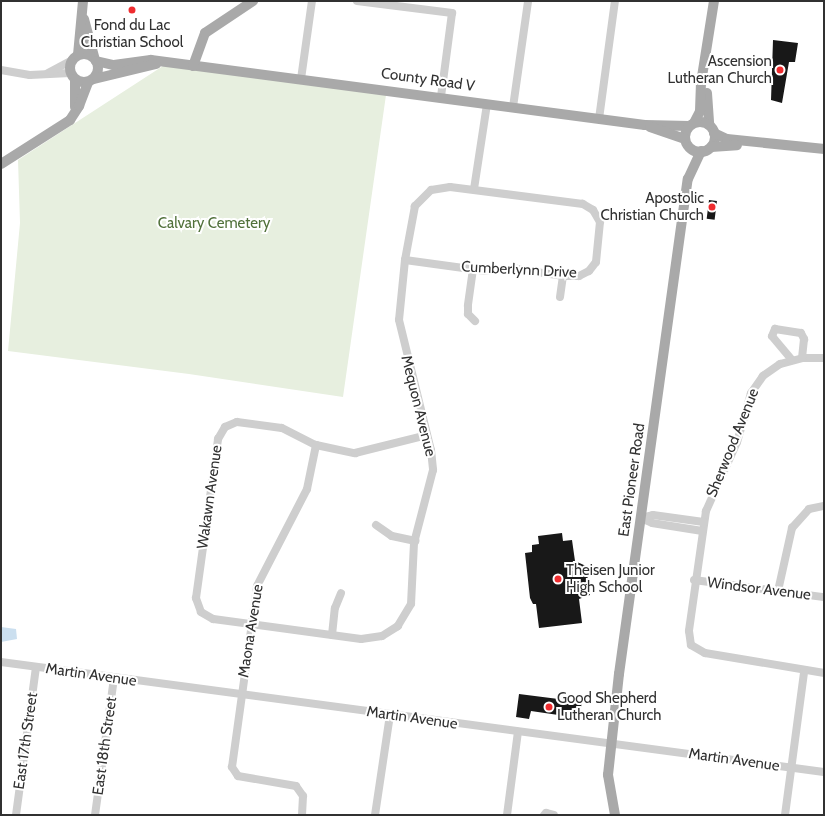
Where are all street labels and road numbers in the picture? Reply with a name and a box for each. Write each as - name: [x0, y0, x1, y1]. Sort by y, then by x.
- street label: County Road V: [380, 65, 476, 95]
- street label: Cumberlynn Drive: [461, 258, 577, 282]
- street label: Mequon Avenue: [397, 354, 439, 458]
- street label: Sherwood Avenue: [703, 386, 763, 500]
- street label: East Pioneer Road: [615, 422, 649, 538]
- street label: Wakawn Avenue: [194, 444, 226, 550]
- street label: Windsor Avenue: [706, 574, 812, 604]
- street label: Maona Avenue: [235, 583, 267, 679]
- street label: Martin Avenue: [44, 660, 138, 690]
- street label: East 17th Street: [10, 691, 42, 791]
- street label: East 18th Street: [89, 696, 121, 796]
- street label: Martin Avenue: [365, 703, 459, 733]
- street label: Martin Avenue: [687, 745, 781, 775]

